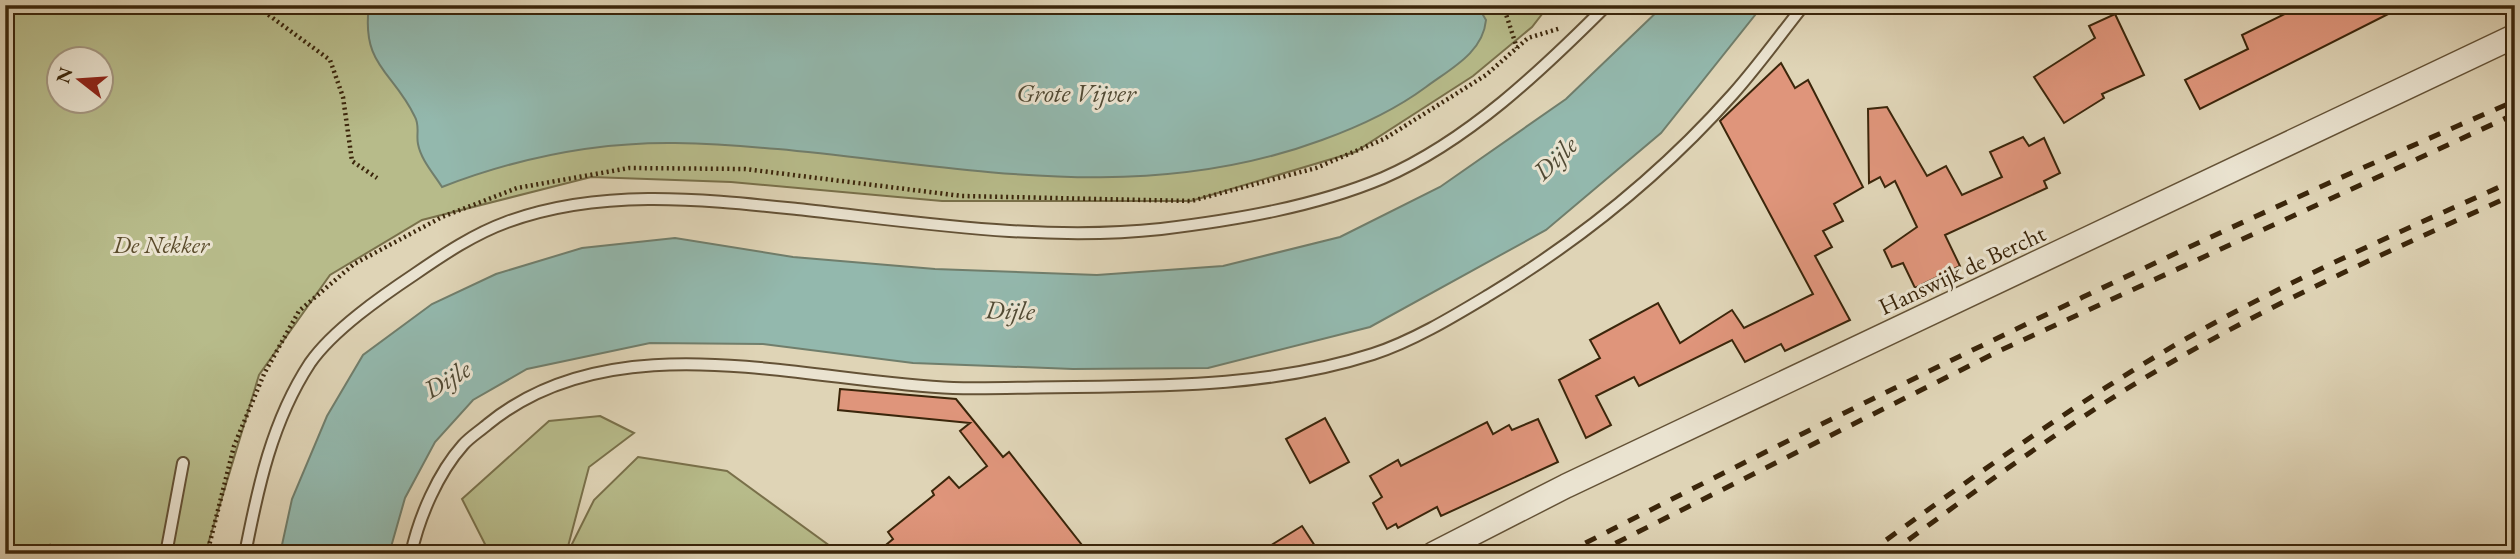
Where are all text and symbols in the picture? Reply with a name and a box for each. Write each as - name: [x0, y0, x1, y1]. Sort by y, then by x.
- north arrow: [46, 46, 116, 116]
- text: N: [50, 64, 79, 86]
- water label: Grote Vijver: [1016, 76, 1137, 110]
- water label: Dijle: [1525, 128, 1586, 188]
- street label: Hanswijk de Bercht: [1873, 217, 2051, 322]
- park label: De Nekker: [112, 229, 211, 260]
- water label: Dijle: [984, 292, 1037, 328]
- water label: Dijle: [416, 351, 478, 407]

